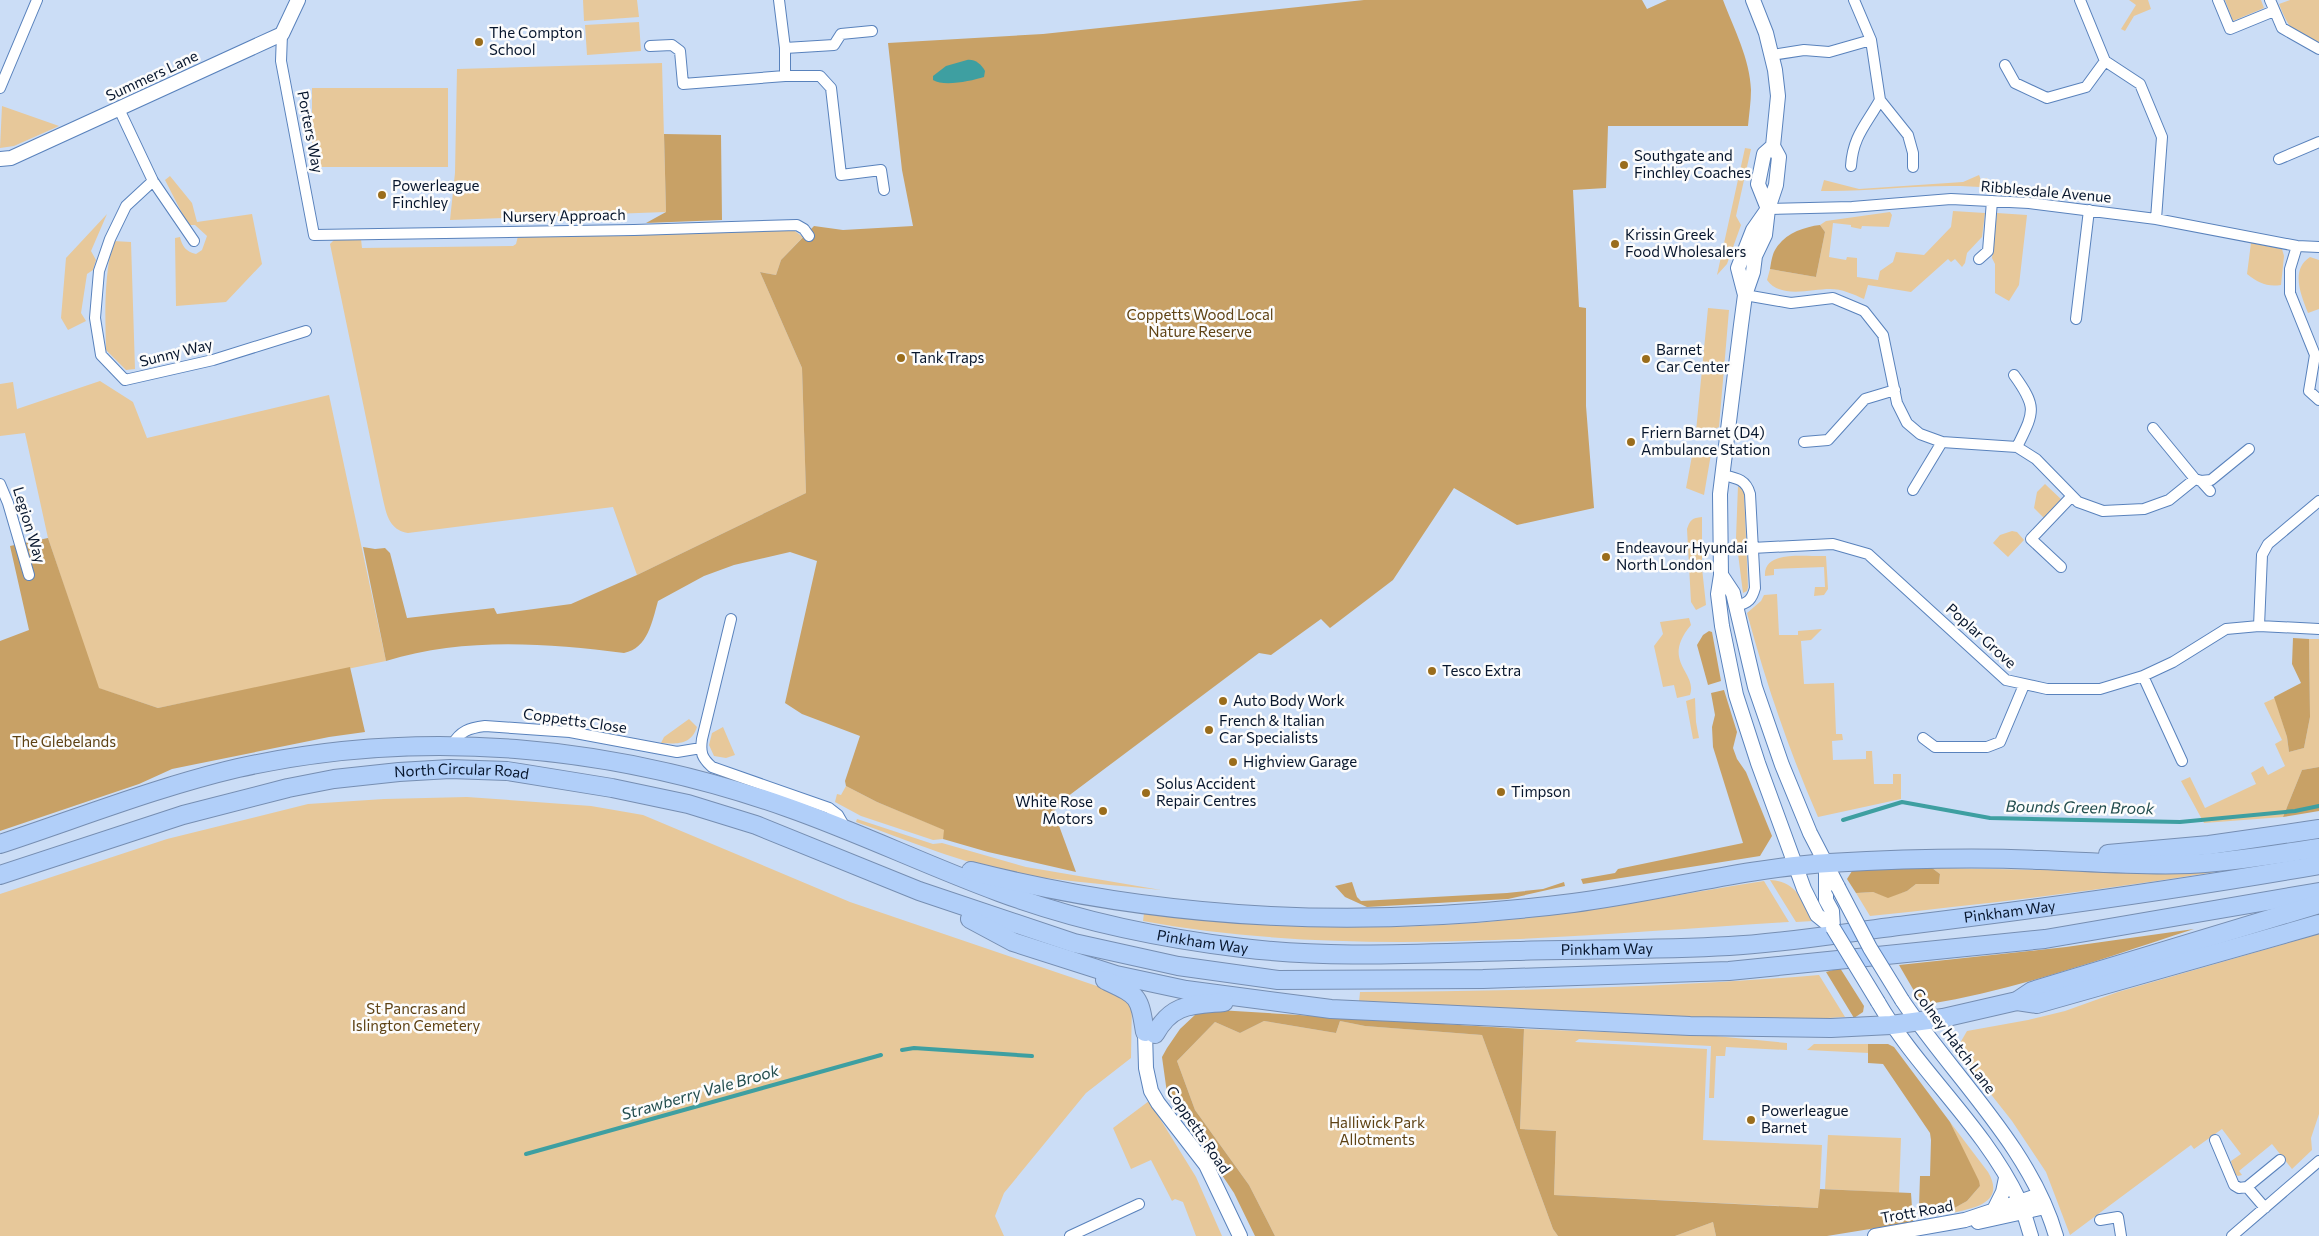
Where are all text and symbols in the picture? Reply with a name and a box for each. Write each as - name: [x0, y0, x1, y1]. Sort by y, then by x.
- place label: The Compton School: [489, 23, 583, 58]
- marker: The Compton School: [473, 36, 485, 48]
- street label: Summers Lane: [103, 46, 201, 104]
- street label: Porters Way: [294, 89, 328, 175]
- place label: Southgate and Finchley Coaches: [1634, 146, 1751, 181]
- marker: Southgate and Finchley Coaches: [1618, 159, 1630, 171]
- place label: Powerleague Finchley: [392, 176, 480, 211]
- street label: Ribblesdale Avenue: [1980, 176, 2112, 206]
- marker: Powerleague Finchley: [376, 189, 388, 201]
- street label: Nursery Approach: [502, 205, 626, 225]
- place label: Krissin Greek Food Wholesalers: [1625, 225, 1746, 260]
- marker: Krissin Greek Food Wholesalers: [1609, 238, 1621, 250]
- park label: Coppetts Wood Local Nature Reserve: [1126, 305, 1274, 340]
- street label: Sunny Way: [137, 334, 214, 370]
- place label: Barnet Car Center: [1656, 340, 1730, 375]
- place label: Tank Traps: [911, 348, 985, 366]
- marker: Tank Traps: [895, 352, 907, 364]
- marker: Barnet Car Center: [1640, 353, 1652, 365]
- place label: Friern Barnet (D4) Ambulance Station: [1641, 423, 1770, 458]
- marker: Friern Barnet (D4) Ambulance Station: [1625, 436, 1637, 448]
- street label: Legion Way: [10, 484, 50, 565]
- place label: Endeavour Hyundai North London: [1616, 538, 1748, 573]
- marker: Endeavour Hyundai North London: [1600, 551, 1612, 563]
- street label: Poplar Grove: [1943, 599, 2021, 672]
- place label: Tesco Extra: [1442, 661, 1521, 679]
- marker: Tesco Extra: [1426, 665, 1438, 677]
- place label: Auto Body Work: [1233, 691, 1345, 709]
- marker: Auto Body Work: [1217, 695, 1229, 707]
- street label: Coppetts Close: [522, 704, 628, 736]
- place label: French & Italian Car Specialists: [1219, 711, 1325, 746]
- marker: French & Italian Car Specialists: [1203, 724, 1215, 736]
- park label: The Glebelands: [12, 732, 116, 750]
- place label: Highview Garage: [1243, 752, 1357, 770]
- marker: Highview Garage: [1227, 756, 1239, 768]
- street label: North Circular Road: [394, 759, 531, 782]
- place label: Solus Accident Repair Centres: [1156, 774, 1256, 809]
- place label: Timpson: [1511, 782, 1571, 800]
- marker: Timpson: [1495, 786, 1507, 798]
- marker: Solus Accident Repair Centres: [1140, 787, 1152, 799]
- place label: White Rose Motors: [1015, 792, 1093, 827]
- water label: Bounds Green Brook: [2005, 796, 2155, 817]
- marker: White Rose Motors: [1097, 805, 1109, 817]
- street label: Pinkham Way: [1963, 896, 2057, 926]
- street label: Pinkham Way: [1155, 925, 1250, 957]
- street label: Pinkham Way: [1560, 939, 1653, 958]
- street label: Colney Hatch Lane: [1909, 984, 2000, 1097]
- park label: St Pancras and Islington Cemetery: [352, 999, 481, 1034]
- water label: Strawberry Vale Brook: [619, 1060, 781, 1123]
- street label: Coppetts Road: [1163, 1082, 1235, 1177]
- place label: Powerleague Barnet: [1761, 1101, 1849, 1136]
- park label: Halliwick Park Allotments: [1329, 1113, 1425, 1148]
- marker: Powerleague Barnet: [1745, 1114, 1757, 1126]
- street label: Trott Road: [1879, 1196, 1954, 1226]

